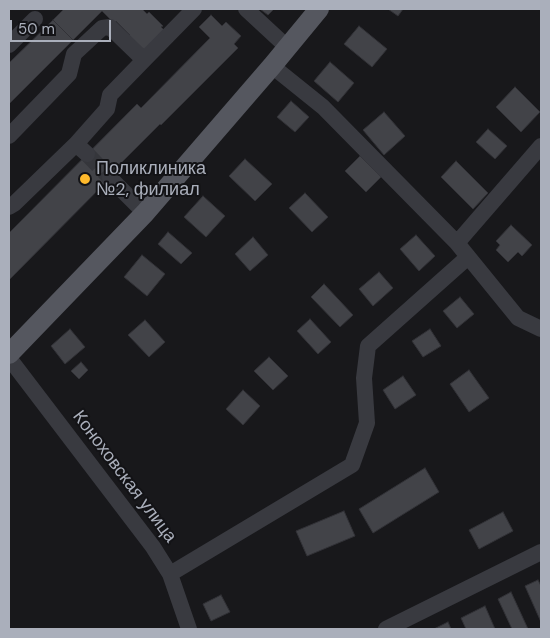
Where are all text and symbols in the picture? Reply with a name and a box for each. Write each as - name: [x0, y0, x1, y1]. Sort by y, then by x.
- scale bar: [12, 10, 114, 42]
- text: 50 m: [18, 19, 55, 39]
- place label: Поликлиника №2, филиал: [96, 158, 206, 200]
- marker: Поликлиника №2, филиал: [78, 172, 92, 186]
- street label: Коноховская улица: [67, 407, 181, 547]

